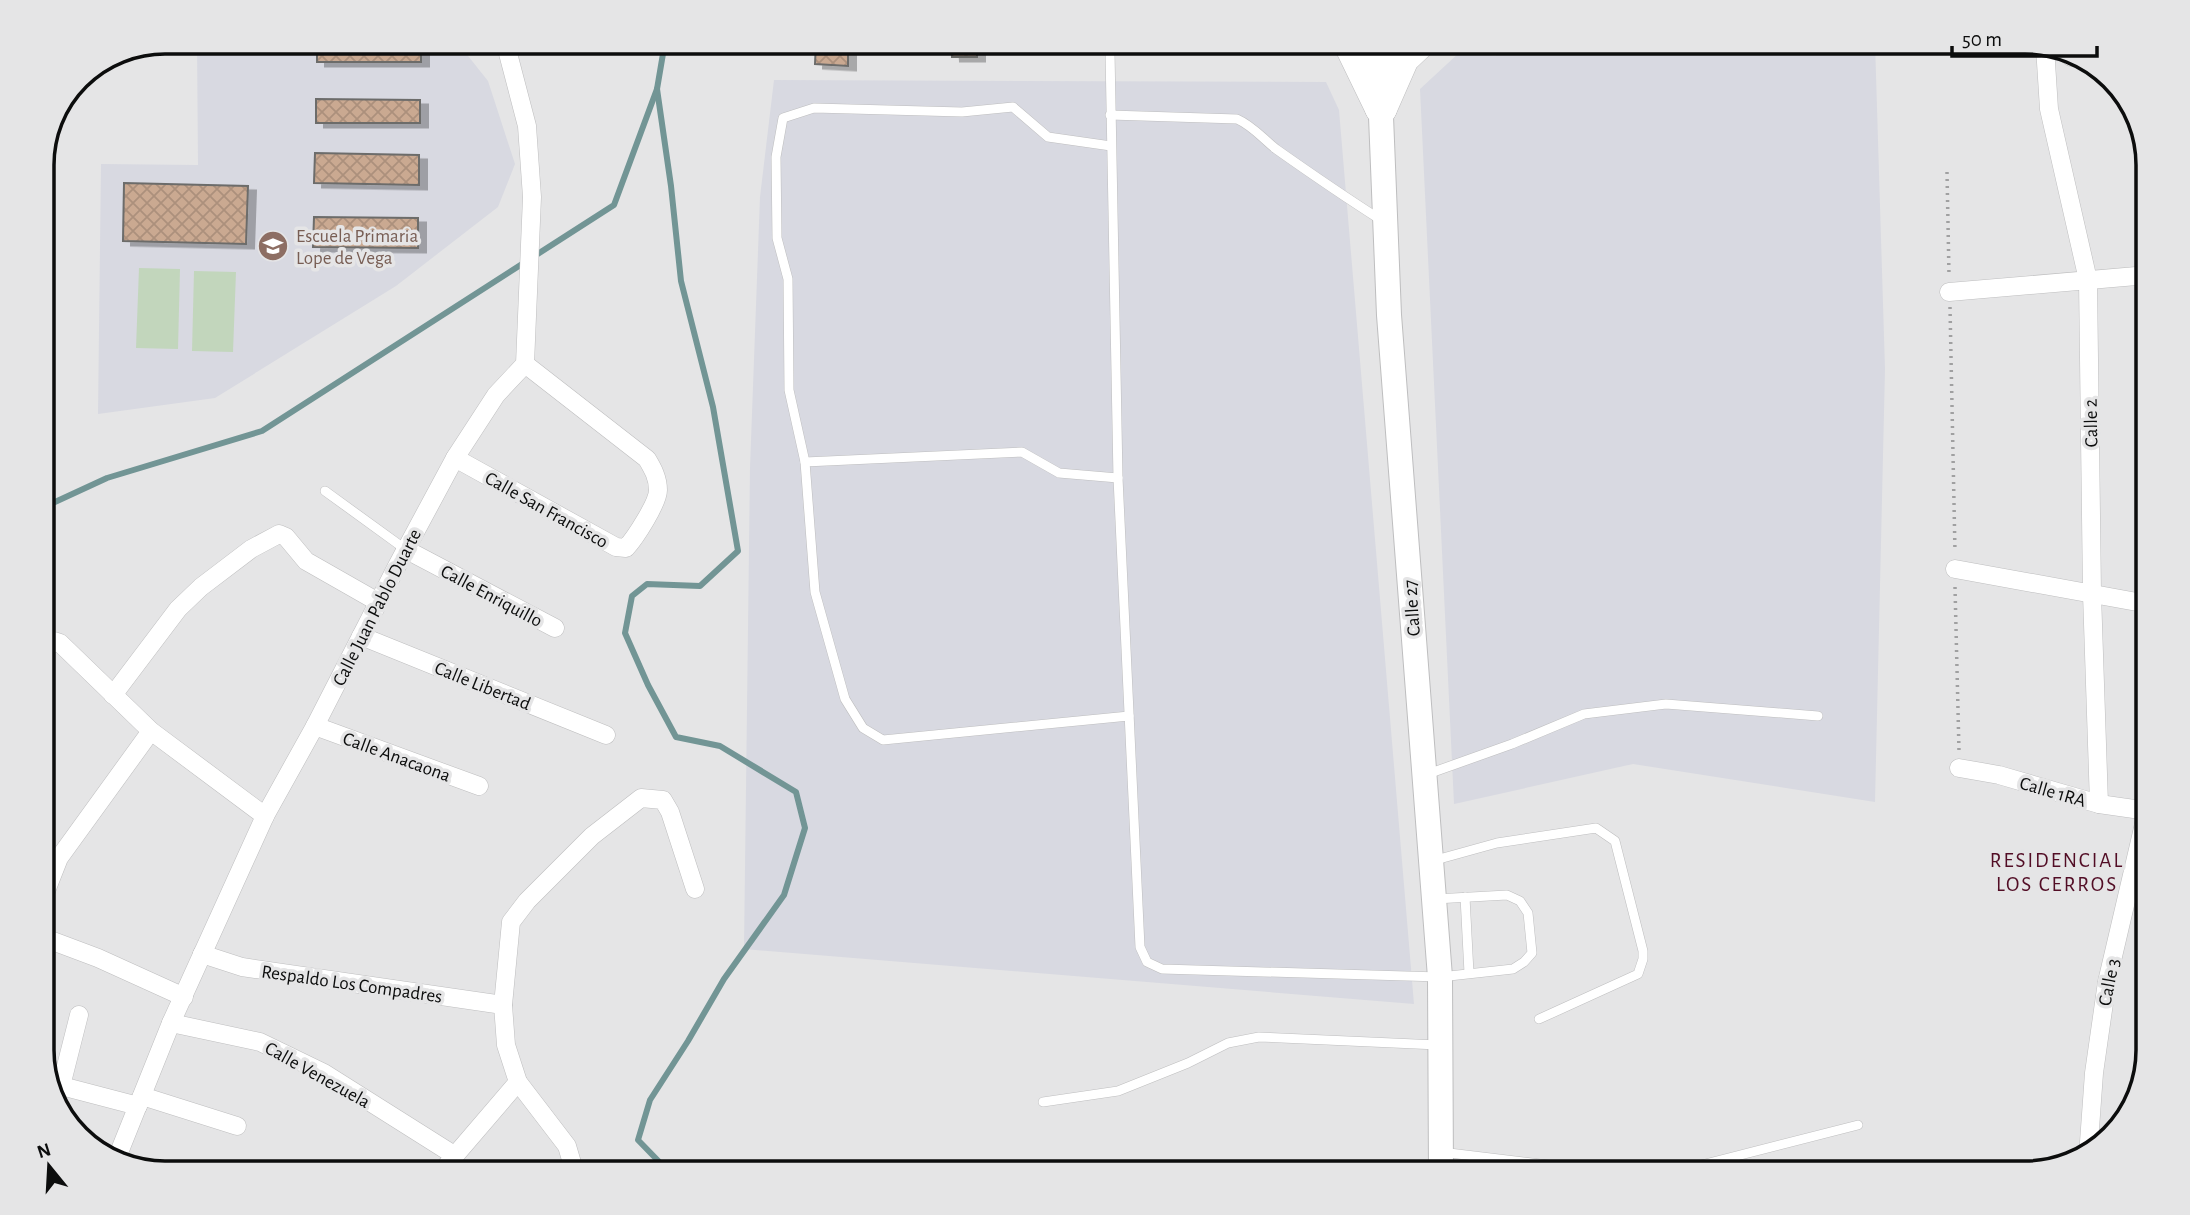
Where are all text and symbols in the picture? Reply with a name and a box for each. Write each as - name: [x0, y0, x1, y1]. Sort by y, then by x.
- scale bar: [1952, 14, 2097, 58]
- text: 50 m: [1962, 29, 2002, 50]
- place label: Escuela Primaria Lope de Vega: [296, 227, 418, 268]
- school or university icon: Escuela Primaria Lope de Vega: [256, 229, 290, 263]
- street label: Calle 2: [2082, 398, 2101, 447]
- street label: Calle San Francisco: [482, 469, 611, 552]
- street label: Calle Juan Pablo Duarte: [330, 526, 425, 689]
- street label: Calle Enriquillo: [437, 562, 545, 631]
- street label: Calle 27: [1401, 579, 1424, 637]
- street label: Calle Libertad: [432, 659, 533, 714]
- street label: Calle Anacaona: [340, 729, 453, 786]
- street label: Calle 1RA: [2017, 774, 2088, 811]
- district label: RESIDENCIAL LOS CERROS: [1990, 850, 2124, 895]
- street label: Calle 3: [2096, 957, 2123, 1008]
- street label: Respaldo Los Compadres: [260, 962, 443, 1007]
- street label: Calle Venezuela: [262, 1039, 373, 1112]
- north arrow: [14, 1131, 84, 1201]
- text: N: [35, 1140, 53, 1162]

